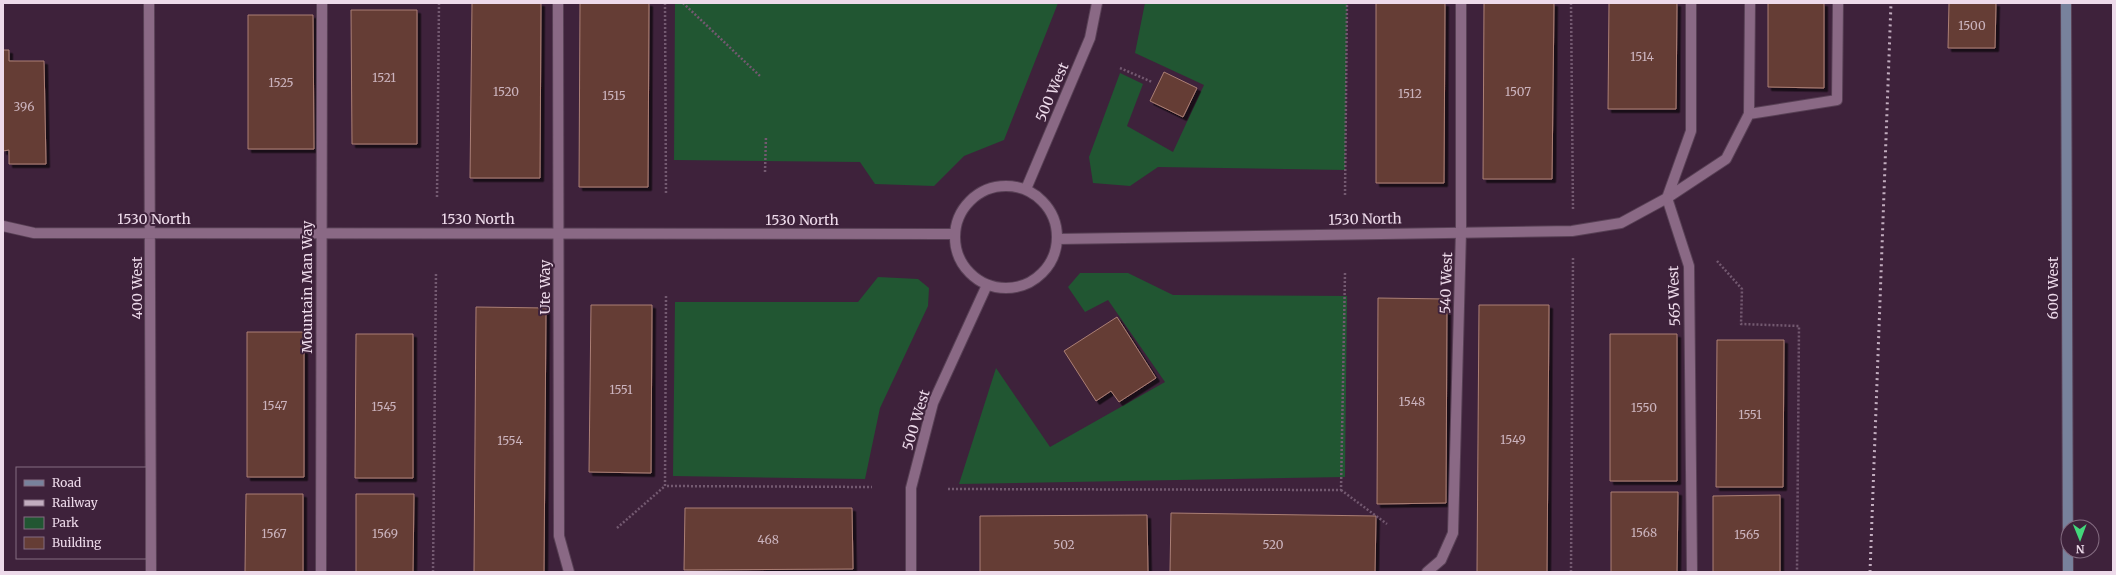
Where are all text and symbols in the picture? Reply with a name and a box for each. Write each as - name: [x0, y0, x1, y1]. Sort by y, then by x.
- house number: 1500: [1958, 18, 1986, 33]
- house number: 1514: [1630, 49, 1654, 64]
- street label: 500 West: [1031, 59, 1073, 124]
- house number: 1521: [372, 70, 396, 85]
- house number: 1525: [268, 75, 294, 90]
- house number: 1520: [493, 84, 519, 99]
- house number: 1507: [1505, 84, 1531, 99]
- house number: 1512: [1398, 86, 1422, 101]
- house number: 1515: [602, 88, 626, 103]
- house number: 396: [13, 99, 35, 114]
- street label: 1530 North: [1328, 209, 1402, 229]
- street label: 1530 North: [117, 210, 191, 228]
- street label: 1530 North: [441, 210, 515, 228]
- street label: 1530 North: [765, 211, 839, 229]
- street label: Mountain Man Way: [298, 220, 316, 353]
- street label: 540 West: [1436, 251, 1456, 314]
- street label: 400 West: [128, 256, 146, 320]
- street label: 600 West: [2044, 256, 2062, 320]
- street label: Ute Way: [536, 259, 554, 314]
- street label: 565 West: [1664, 265, 1684, 327]
- house number: 1551: [609, 382, 633, 397]
- street label: 500 West: [898, 387, 934, 453]
- house number: 1548: [1399, 394, 1425, 409]
- house number: 1547: [263, 398, 288, 413]
- house number: 1545: [371, 399, 397, 414]
- house number: 1550: [1631, 400, 1657, 415]
- house number: 1551: [1738, 407, 1762, 422]
- house number: 1549: [1500, 432, 1526, 447]
- house number: 1554: [497, 433, 523, 448]
- legend: [16, 467, 146, 559]
- text: Road: [52, 475, 81, 490]
- text: Railway: [52, 495, 98, 510]
- text: Park: [52, 515, 79, 530]
- north arrow: [2060, 519, 2100, 559]
- house number: 1568: [1631, 525, 1657, 540]
- house number: 1567: [261, 526, 287, 541]
- house number: 1569: [372, 526, 398, 541]
- house number: 1565: [1734, 527, 1760, 542]
- house number: 468: [757, 532, 779, 547]
- text: Building: [52, 535, 102, 550]
- house number: 502: [1053, 537, 1075, 552]
- house number: 520: [1262, 537, 1284, 552]
- text: N: [2075, 542, 2085, 556]

